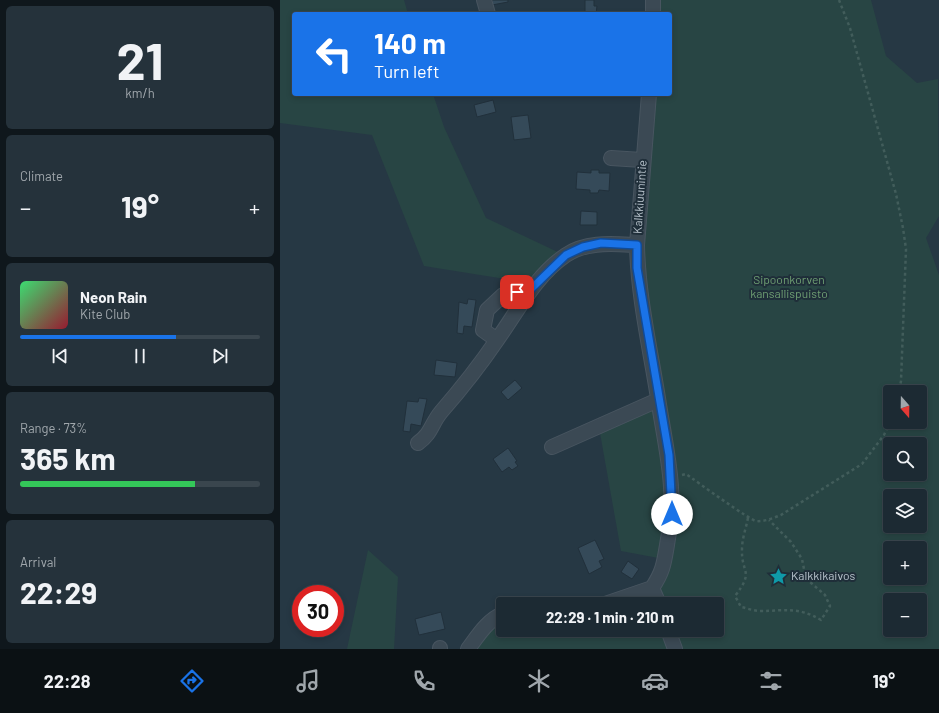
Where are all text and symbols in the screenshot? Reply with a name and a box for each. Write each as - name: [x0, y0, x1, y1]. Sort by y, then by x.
- text: 140 m: [374, 26, 446, 60]
- text: 21: [116, 28, 164, 90]
- icon: left: [308, 28, 360, 80]
- text: Turn left: [374, 60, 440, 82]
- text: km/h: [125, 85, 155, 101]
- street label: Kalkkiuunintie: [629, 160, 649, 234]
- text: Climate: [20, 168, 63, 184]
- text: 19°: [121, 188, 159, 224]
- text: −: [20, 194, 31, 220]
- text: +: [249, 194, 260, 220]
- park label: Sipoonkorven kansallispuisto: [750, 272, 828, 300]
- pin: [500, 275, 534, 309]
- icon: arrive: [506, 281, 528, 303]
- text: Neon Rain: [80, 288, 147, 306]
- text: Kite Club: [80, 306, 130, 322]
- icon: previous: [49, 345, 71, 367]
- icon: pause: [129, 345, 151, 367]
- icon: next: [209, 345, 231, 367]
- north arrow: [883, 385, 927, 429]
- map controls: [883, 385, 927, 637]
- text: Range · 73%: [20, 420, 87, 436]
- button: search: [883, 437, 927, 481]
- text: 365 km: [20, 440, 116, 476]
- button: layers: [883, 489, 927, 533]
- position arrow: [651, 493, 693, 535]
- button: +: [883, 541, 927, 585]
- text: Arrival: [20, 554, 56, 570]
- place icon: Kalkkikaivos: [768, 566, 788, 586]
- place label: Kalkkikaivos: [791, 568, 855, 582]
- text: 22:29: [20, 574, 97, 610]
- speed limit sign: 30: [292, 585, 344, 637]
- button: −: [883, 593, 927, 637]
- text: 22:29 · 1 min · 210 m: [546, 608, 674, 626]
- icon: directions: [178, 667, 206, 695]
- icon: music: [294, 667, 322, 695]
- icon: phone: [410, 667, 438, 695]
- icon: climate: [525, 667, 553, 695]
- icon: car: [641, 667, 669, 695]
- icon: filters: [757, 667, 785, 695]
- text: 22:28: [44, 670, 90, 692]
- text: 19°: [872, 670, 895, 692]

